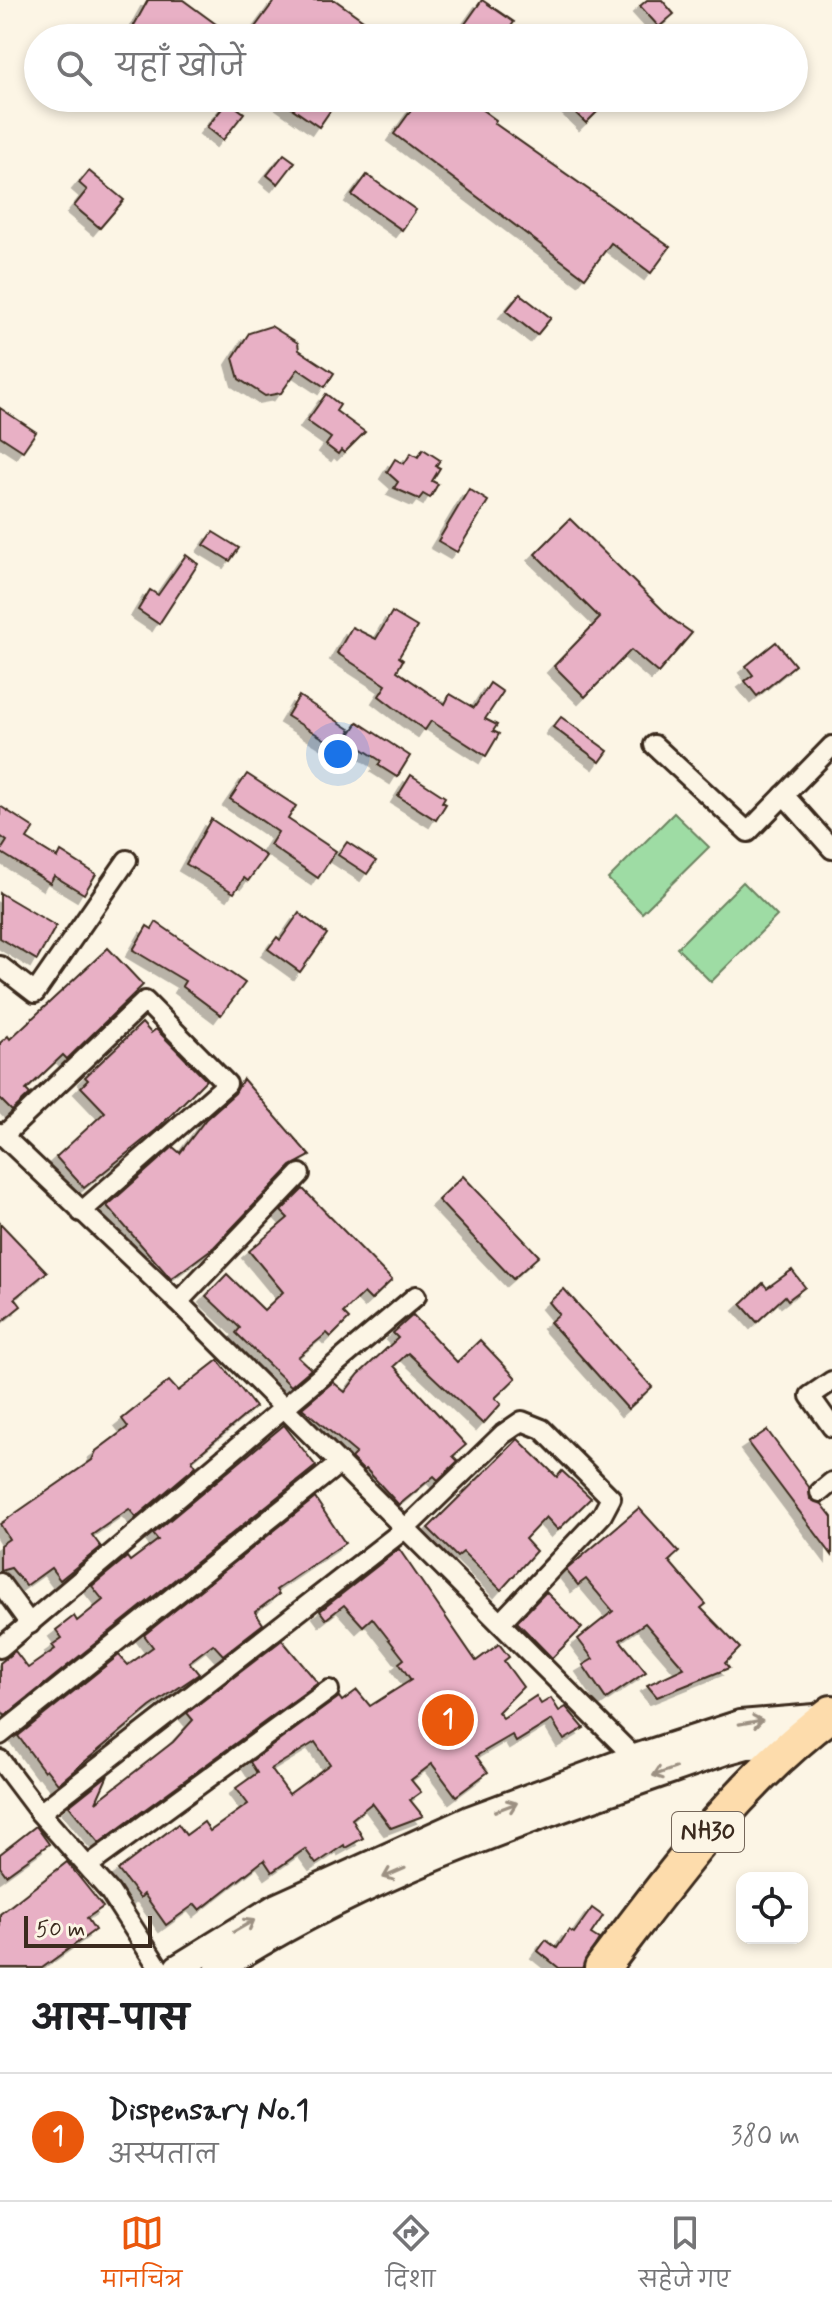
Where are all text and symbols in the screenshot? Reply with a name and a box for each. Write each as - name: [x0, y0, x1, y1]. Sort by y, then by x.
- search box: [24, 24, 808, 112]
- icon: search: [52, 46, 96, 90]
- text: यहाँ खोजें: [116, 48, 245, 87]
- your location: [318, 734, 358, 774]
- pin: 1: [422, 1690, 474, 1750]
- one-way arrow: [738, 1714, 763, 1729]
- one-way arrow: [652, 1766, 677, 1781]
- one-way arrow: [493, 1799, 517, 1813]
- road number: NH30: [672, 1812, 744, 1852]
- one-way arrow: [383, 1866, 407, 1881]
- map controls: [736, 1872, 808, 1944]
- button: locate: [736, 1872, 808, 1944]
- scale bar: [24, 1912, 152, 1948]
- text: 50 m: [36, 1916, 85, 1944]
- one-way arrow: [232, 1918, 255, 1934]
- text: आस-पास: [32, 1997, 189, 2042]
- text: Dispensary No.1: [108, 2091, 309, 2130]
- text: 1: [52, 2120, 64, 2154]
- text: 380 m: [731, 2120, 800, 2154]
- text: अस्पताल: [108, 2139, 218, 2173]
- tab: मानचित्र: [102, 2211, 182, 2304]
- tab: दिशा: [386, 2211, 435, 2304]
- tab: सहेजे गए: [639, 2211, 730, 2304]

